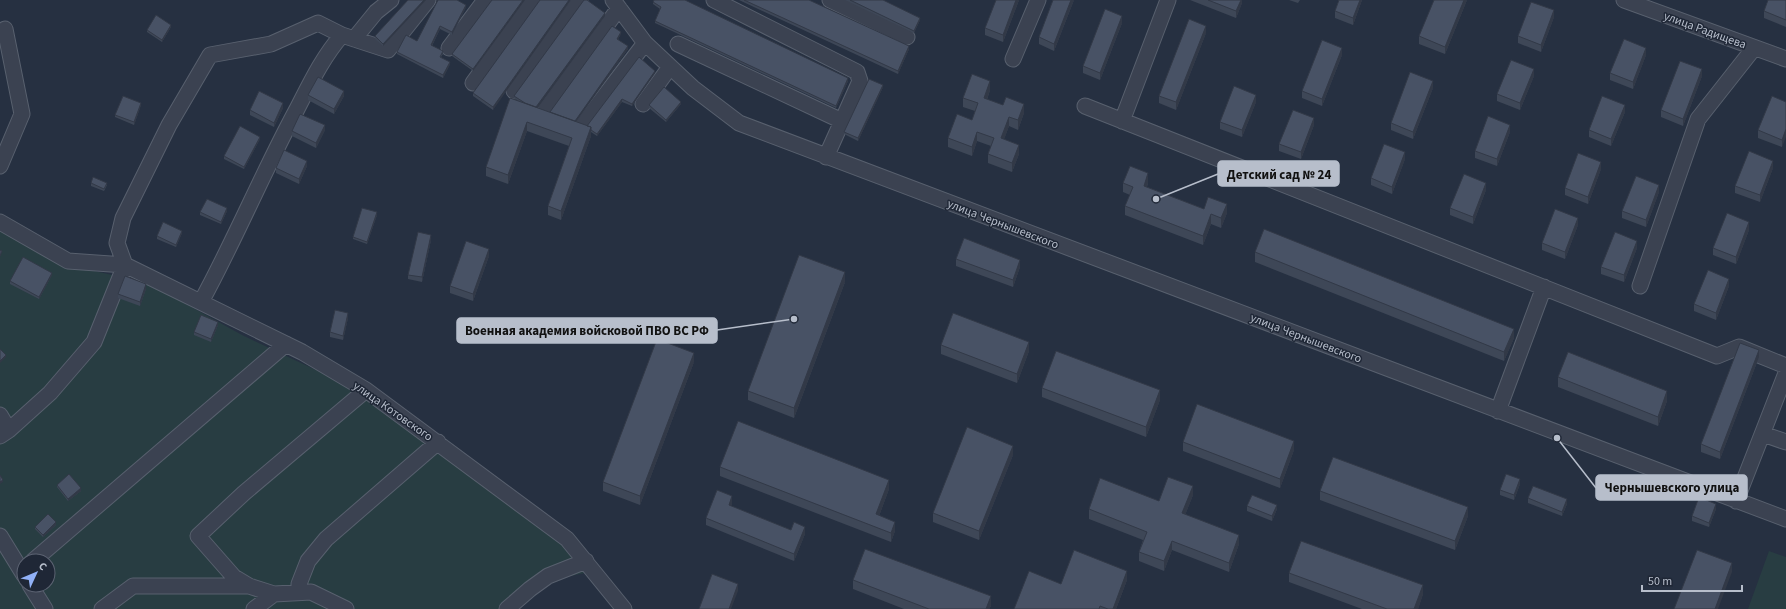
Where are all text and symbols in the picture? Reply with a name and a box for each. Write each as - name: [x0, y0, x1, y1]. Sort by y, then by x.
- street label: улица Радищева: [1661, 8, 1748, 53]
- callout: Детский сад № 24: [1218, 161, 1339, 186]
- text: Детский сад № 24: [1227, 166, 1331, 184]
- street label: улица Чернышевского: [945, 195, 1061, 254]
- street label: улица Чернышевского: [1248, 309, 1364, 368]
- callout: Военная академия войсковой ПВО ВС РФ: [457, 318, 717, 343]
- text: Военная академия войсковой ПВО ВС РФ: [465, 322, 709, 340]
- street label: улица Котовского: [349, 378, 436, 445]
- callout: Чернышевского улица: [1596, 475, 1747, 500]
- text: Чернышевского улица: [1605, 479, 1740, 497]
- north arrow: [16, 553, 56, 593]
- text: С: [35, 559, 51, 574]
- scale bar: [1642, 567, 1742, 593]
- text: 50 m: [1648, 573, 1672, 590]

